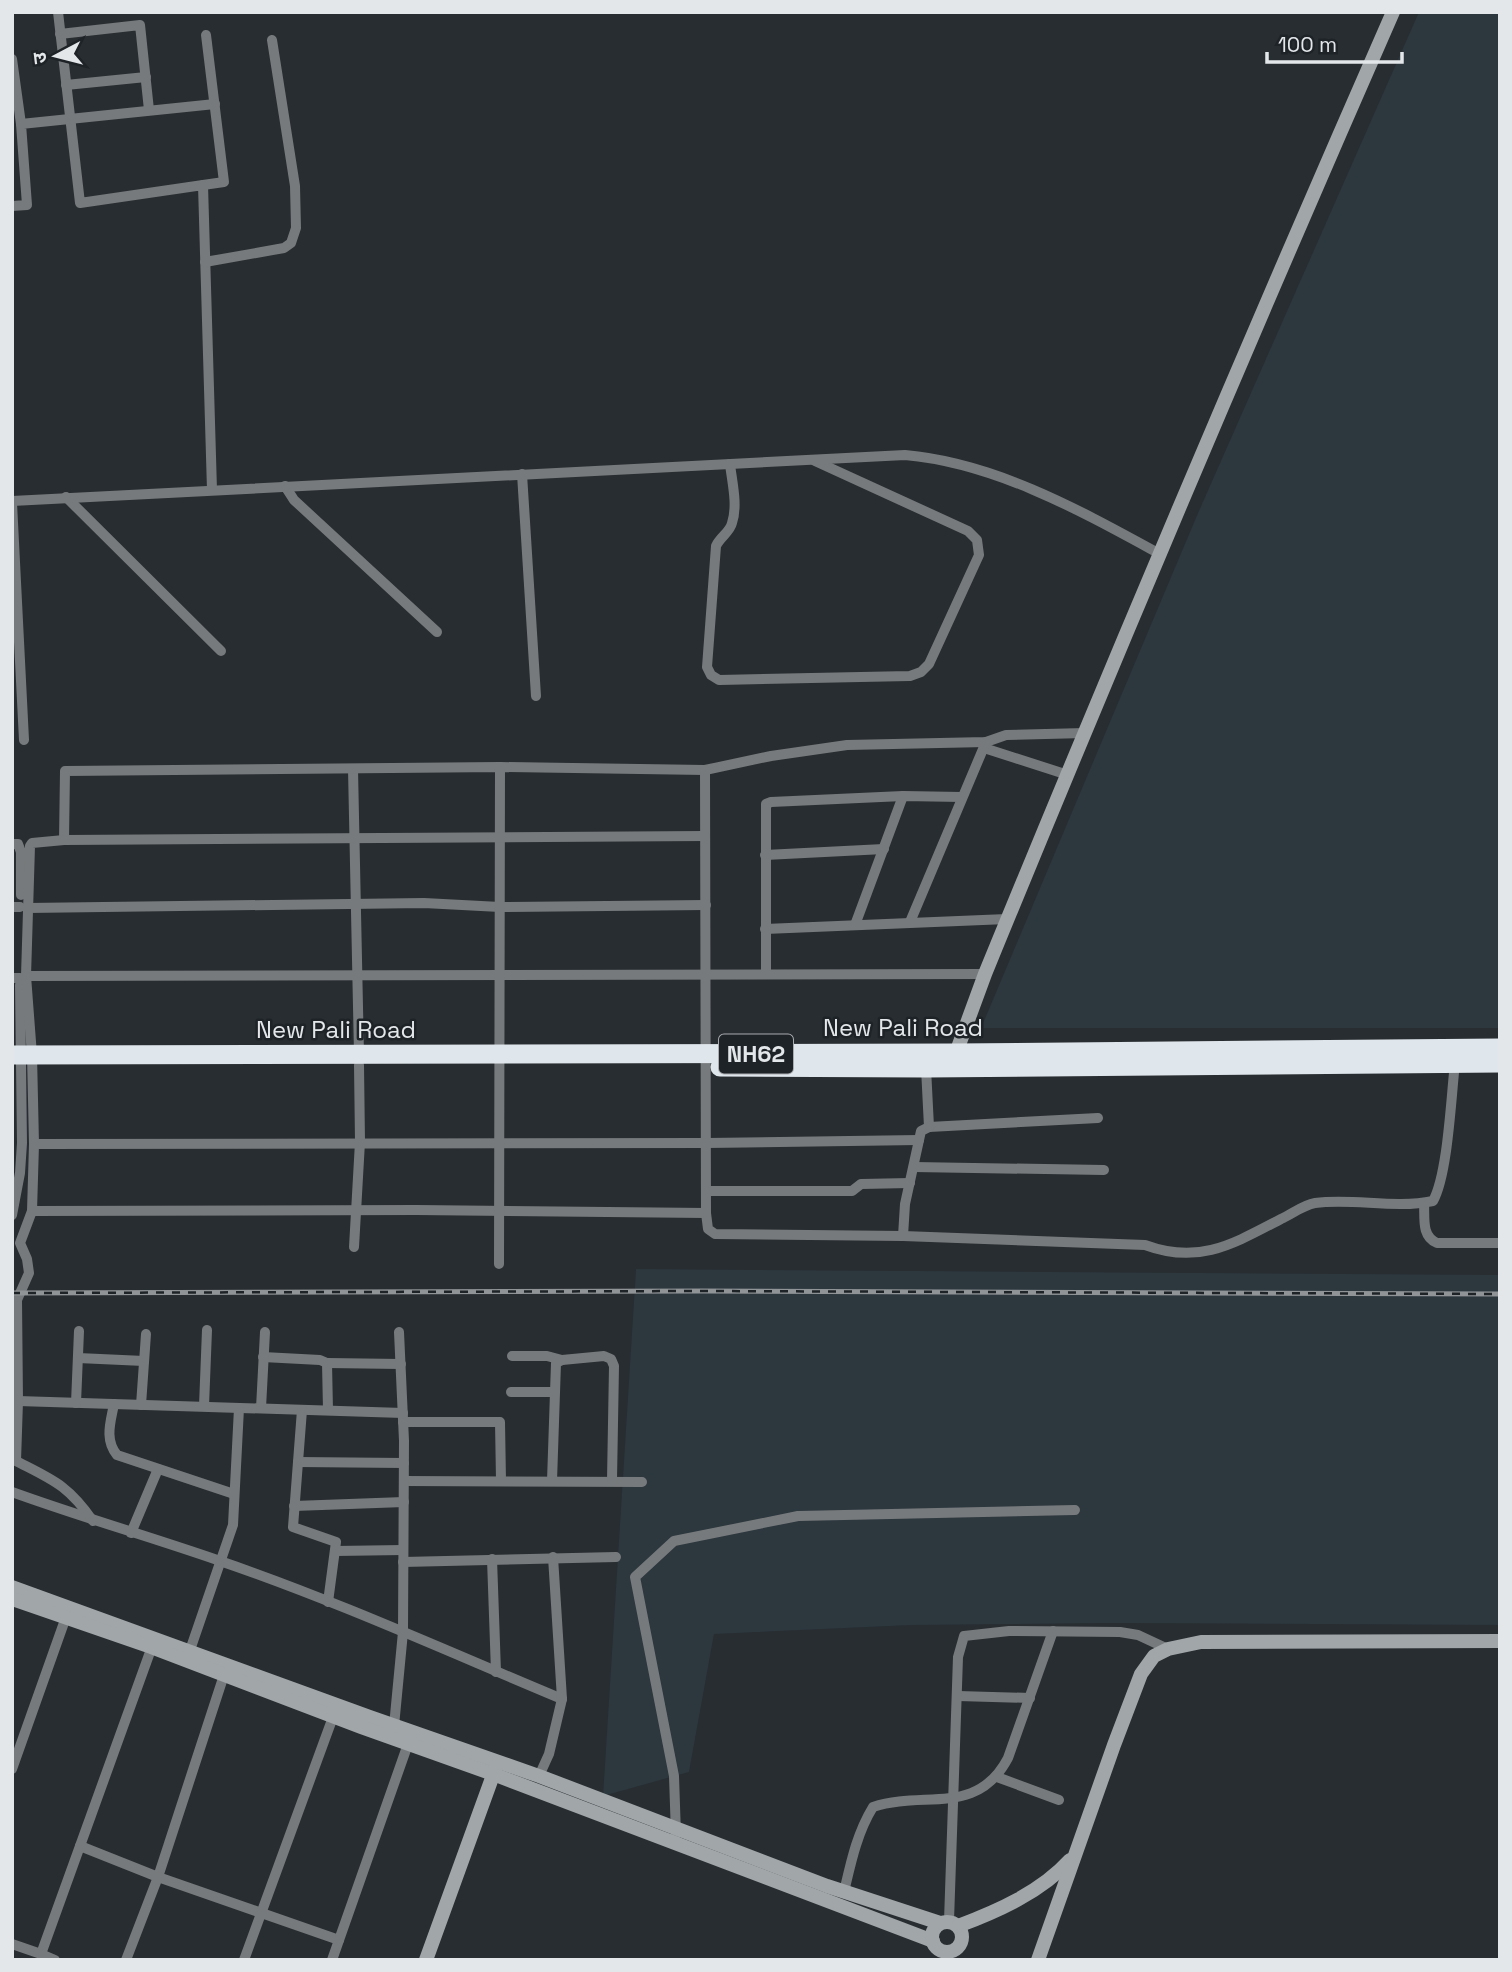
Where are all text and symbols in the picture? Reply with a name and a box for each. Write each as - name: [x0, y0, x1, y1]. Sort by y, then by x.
- north arrow: [21, 21, 91, 91]
- scale bar: [1267, 21, 1402, 65]
- text: 100 m: [1278, 31, 1337, 58]
- text: उ: [26, 50, 53, 65]
- street label: New Pali Road: [823, 1012, 983, 1043]
- street label: New Pali Road: [256, 1014, 416, 1045]
- road number: NH62: [719, 1035, 793, 1074]

